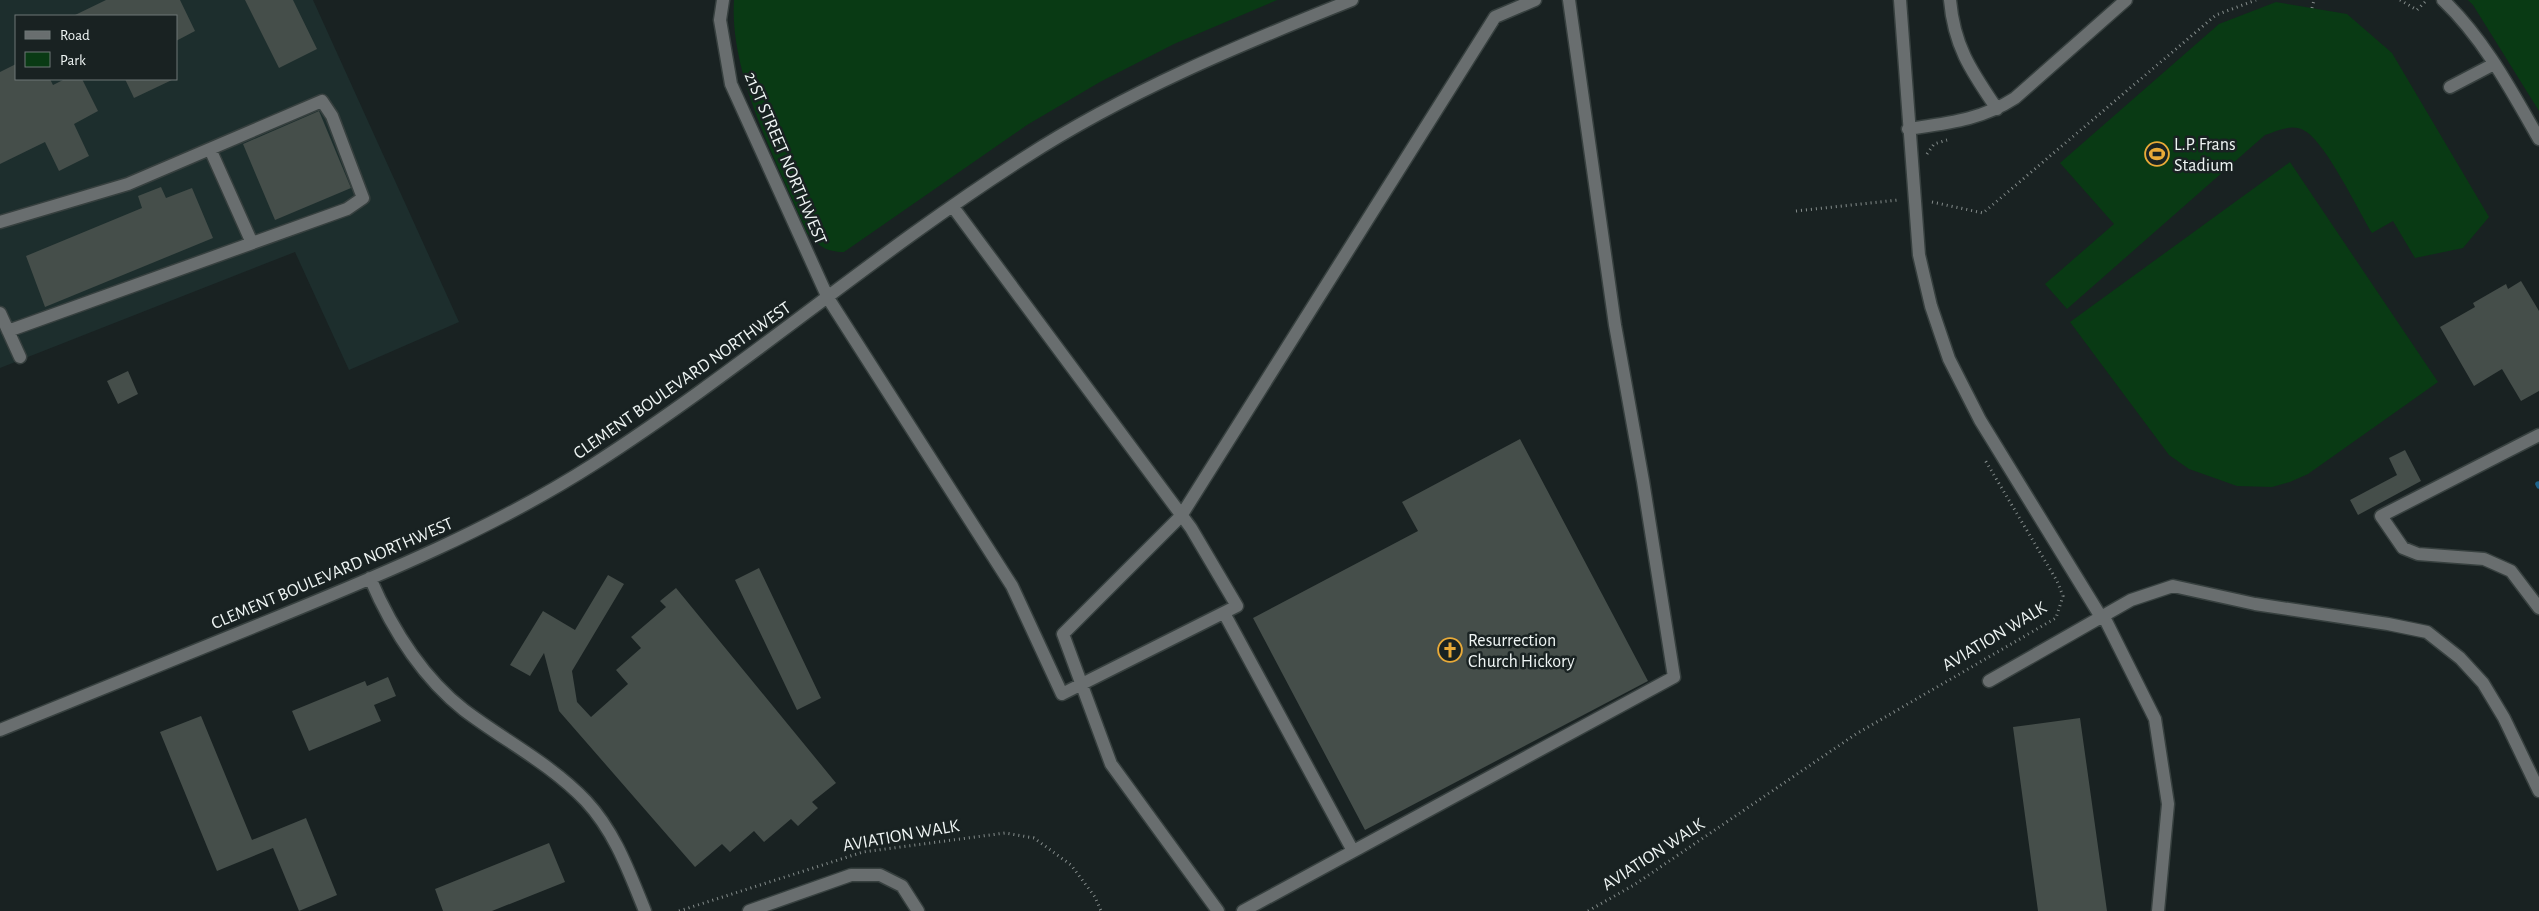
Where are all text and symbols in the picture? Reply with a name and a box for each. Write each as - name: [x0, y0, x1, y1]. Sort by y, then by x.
- legend: [15, 15, 178, 80]
- text: Road: [60, 28, 90, 43]
- text: Park: [60, 53, 86, 68]
- street label: 21ST STREET NORTHWEST: [740, 69, 830, 248]
- place label: L.P. Frans Stadium: [2174, 136, 2236, 175]
- sports icon: L.P. Frans Stadium: [2144, 141, 2170, 167]
- street label: CLEMENT BOULEVARD NORTHWEST: [571, 299, 795, 463]
- street label: CLEMENT BOULEVARD NORTHWEST: [209, 515, 456, 633]
- street label: AVIATION WALK: [1939, 599, 2050, 675]
- place label: Resurrection Church Hickory: [1468, 632, 1575, 671]
- church icon: Resurrection Church Hickory: [1437, 637, 1463, 663]
- street label: AVIATION WALK: [1599, 815, 1708, 894]
- street label: AVIATION WALK: [842, 817, 961, 855]

